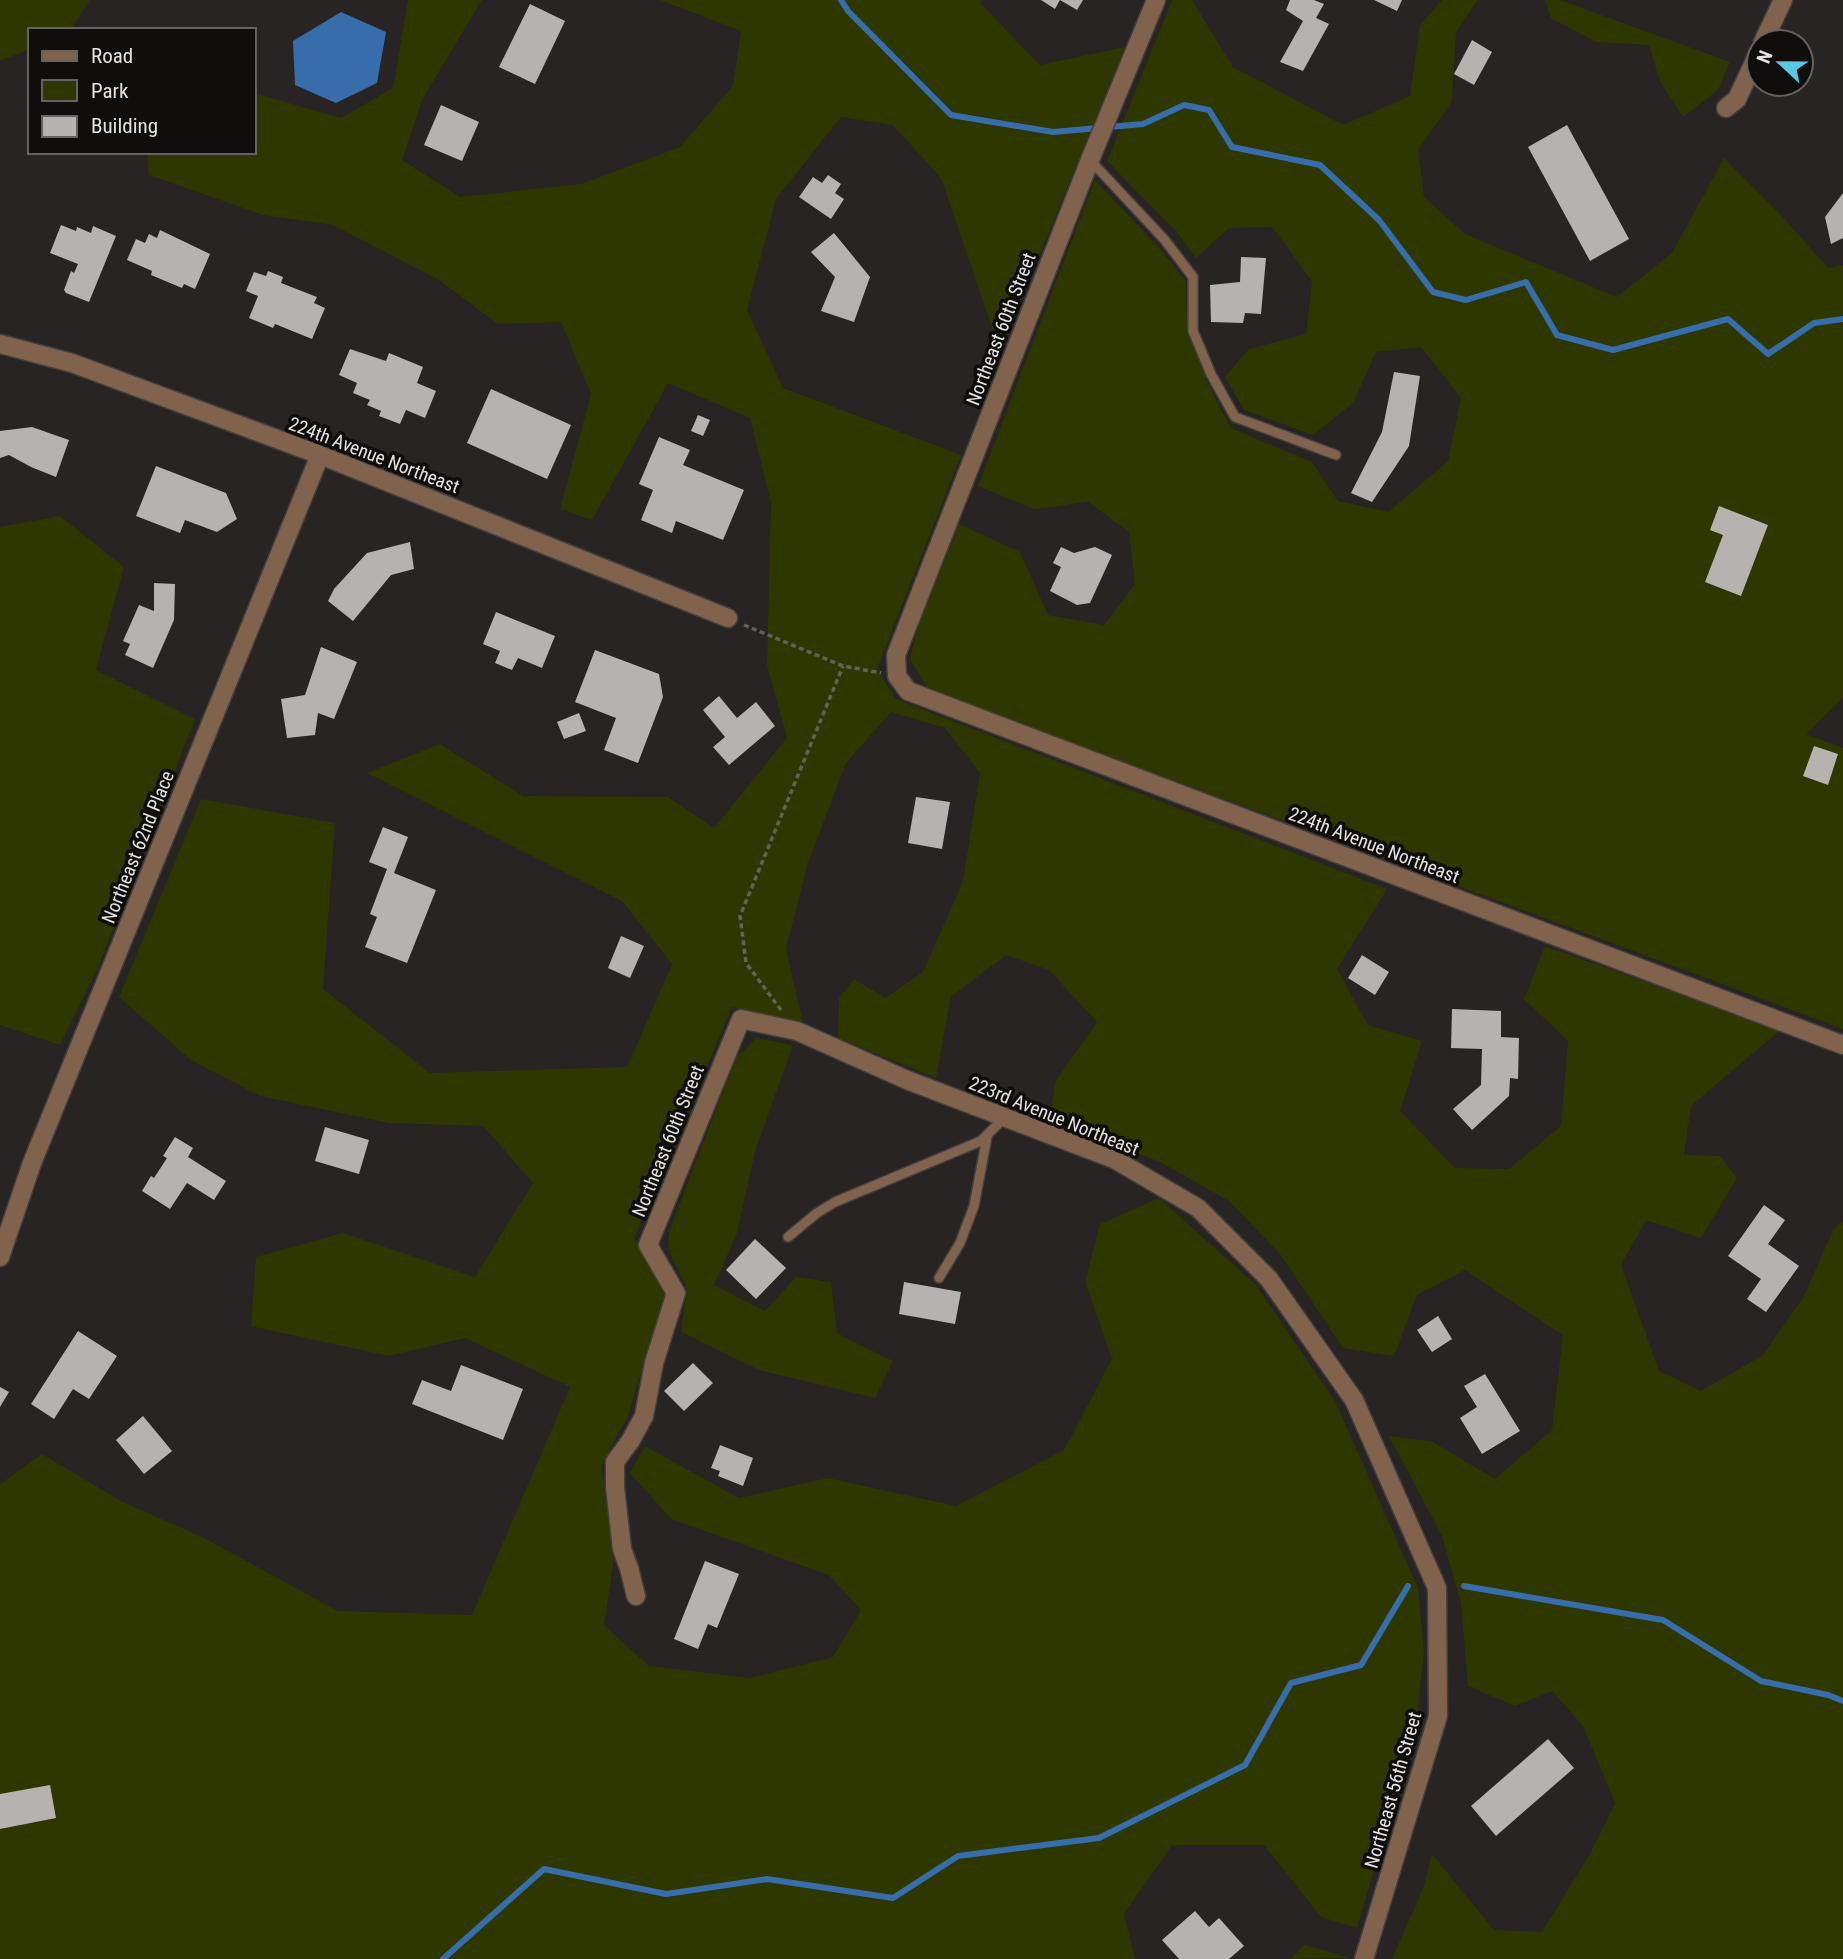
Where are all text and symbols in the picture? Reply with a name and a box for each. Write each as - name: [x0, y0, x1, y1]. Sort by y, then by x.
- legend: [28, 28, 256, 154]
- north arrow: [1745, 28, 1815, 98]
- text: Road: [91, 44, 133, 68]
- text: N: [1752, 47, 1778, 67]
- text: Park: [91, 79, 129, 103]
- text: Building: [91, 114, 158, 138]
- street label: Northeast 60th Street: [961, 250, 1041, 408]
- street label: 224th Avenue Northeast: [285, 412, 463, 498]
- street label: Northeast 62nd Place: [97, 767, 179, 927]
- street label: 224th Avenue Northeast: [1285, 802, 1463, 888]
- street label: Northeast 60th Street: [627, 1062, 709, 1220]
- street label: 223rd Avenue Northeast: [966, 1071, 1142, 1161]
- street label: Northeast 56th Street: [1360, 1709, 1426, 1871]

